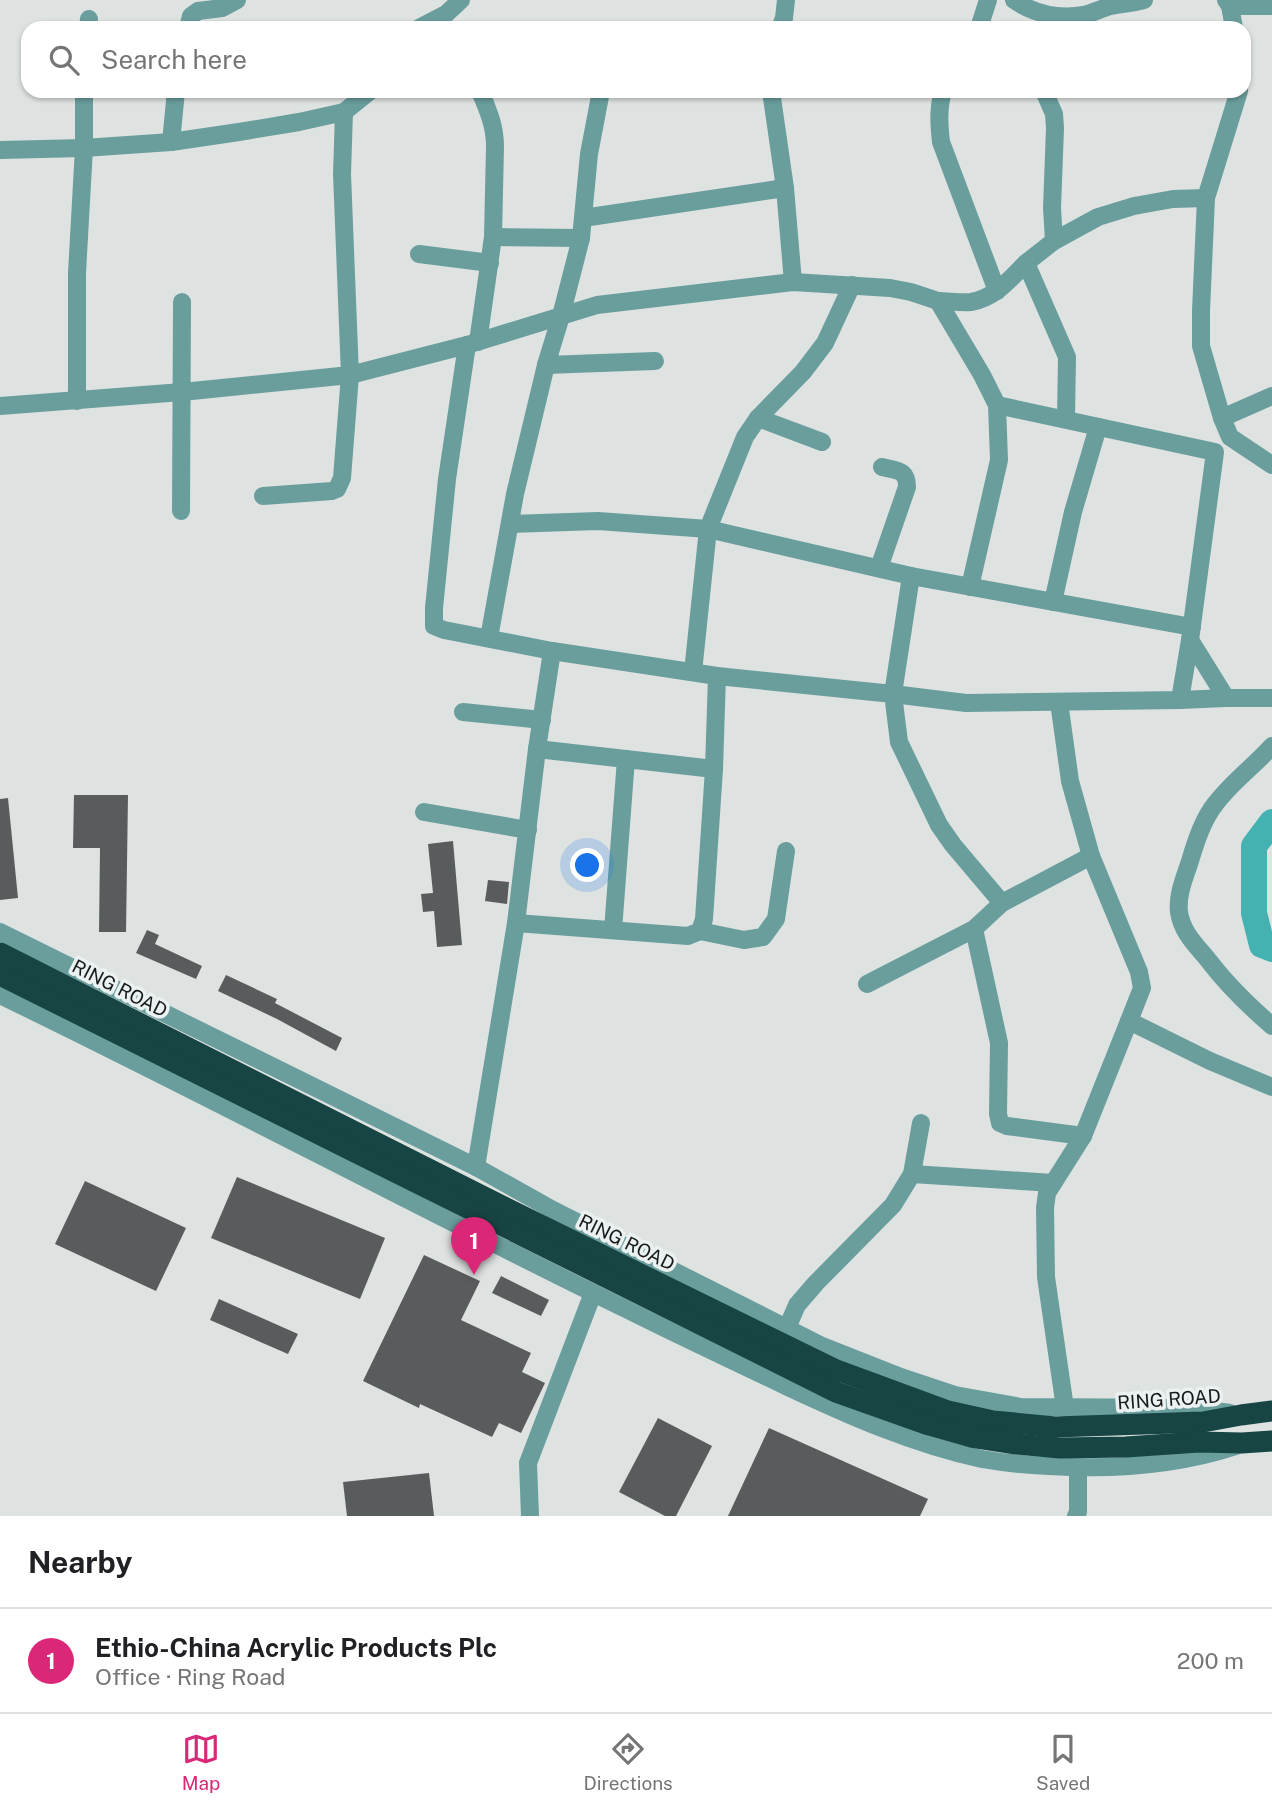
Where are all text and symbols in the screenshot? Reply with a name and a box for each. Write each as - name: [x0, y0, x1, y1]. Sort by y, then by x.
- search box: [21, 21, 1251, 98]
- icon: search: [45, 41, 83, 79]
- text: Search here: [101, 44, 247, 75]
- your location: [570, 848, 604, 882]
- street label: RING ROAD: [69, 955, 171, 1021]
- street label: RING ROAD: [576, 1209, 678, 1275]
- pin: 1: [451, 1217, 497, 1275]
- street label: RING ROAD: [1116, 1384, 1222, 1414]
- text: Nearby: [28, 1544, 132, 1580]
- text: Ethio-China Acrylic Products Plc: [95, 1632, 497, 1663]
- text: 1: [46, 1647, 56, 1674]
- text: 200 m: [1177, 1647, 1244, 1674]
- text: Office · Ring Road: [95, 1663, 286, 1690]
- tab: Map: [182, 1730, 220, 1794]
- tab: Directions: [583, 1730, 673, 1794]
- tab: Saved: [1036, 1730, 1090, 1794]

